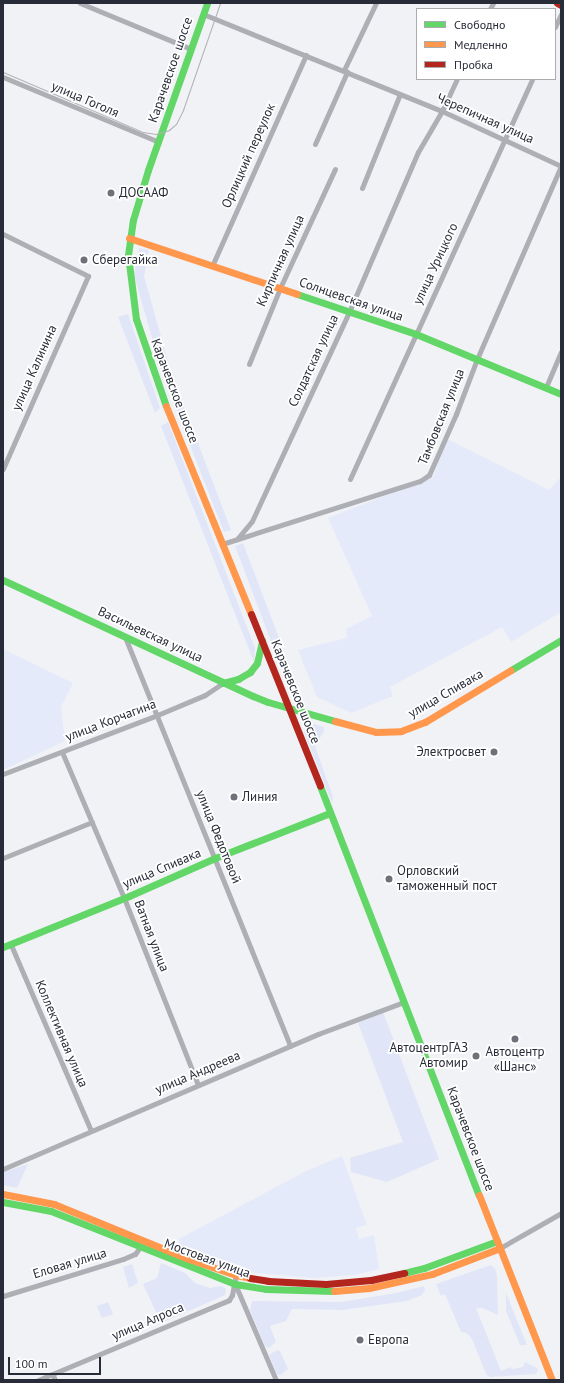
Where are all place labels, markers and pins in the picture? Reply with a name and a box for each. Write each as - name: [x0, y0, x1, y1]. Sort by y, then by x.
- place label: ДОСААФ: [119, 185, 168, 201]
- marker: ДОСААФ: [106, 188, 116, 198]
- place label: Сберегайка: [92, 252, 158, 268]
- marker: Сберегайка: [79, 255, 89, 265]
- place label: Электросвет: [416, 744, 486, 760]
- marker: Электросвет: [489, 747, 499, 757]
- place label: Линия: [242, 789, 278, 805]
- marker: Линия: [229, 792, 239, 802]
- place label: Орловский таможенный пост: [397, 864, 497, 895]
- marker: Орловский таможенный пост: [384, 874, 394, 884]
- marker: Автоцентр «Шанс»: [510, 1034, 520, 1044]
- place label: АвтоцентрГАЗ Автомир: [390, 1041, 468, 1072]
- place label: Автоцентр «Шанс»: [486, 1045, 544, 1076]
- marker: АвтоцентрГАЗ Автомир: [471, 1051, 481, 1061]
- place label: Европа: [368, 1332, 409, 1348]
- marker: Европа: [355, 1335, 365, 1345]

